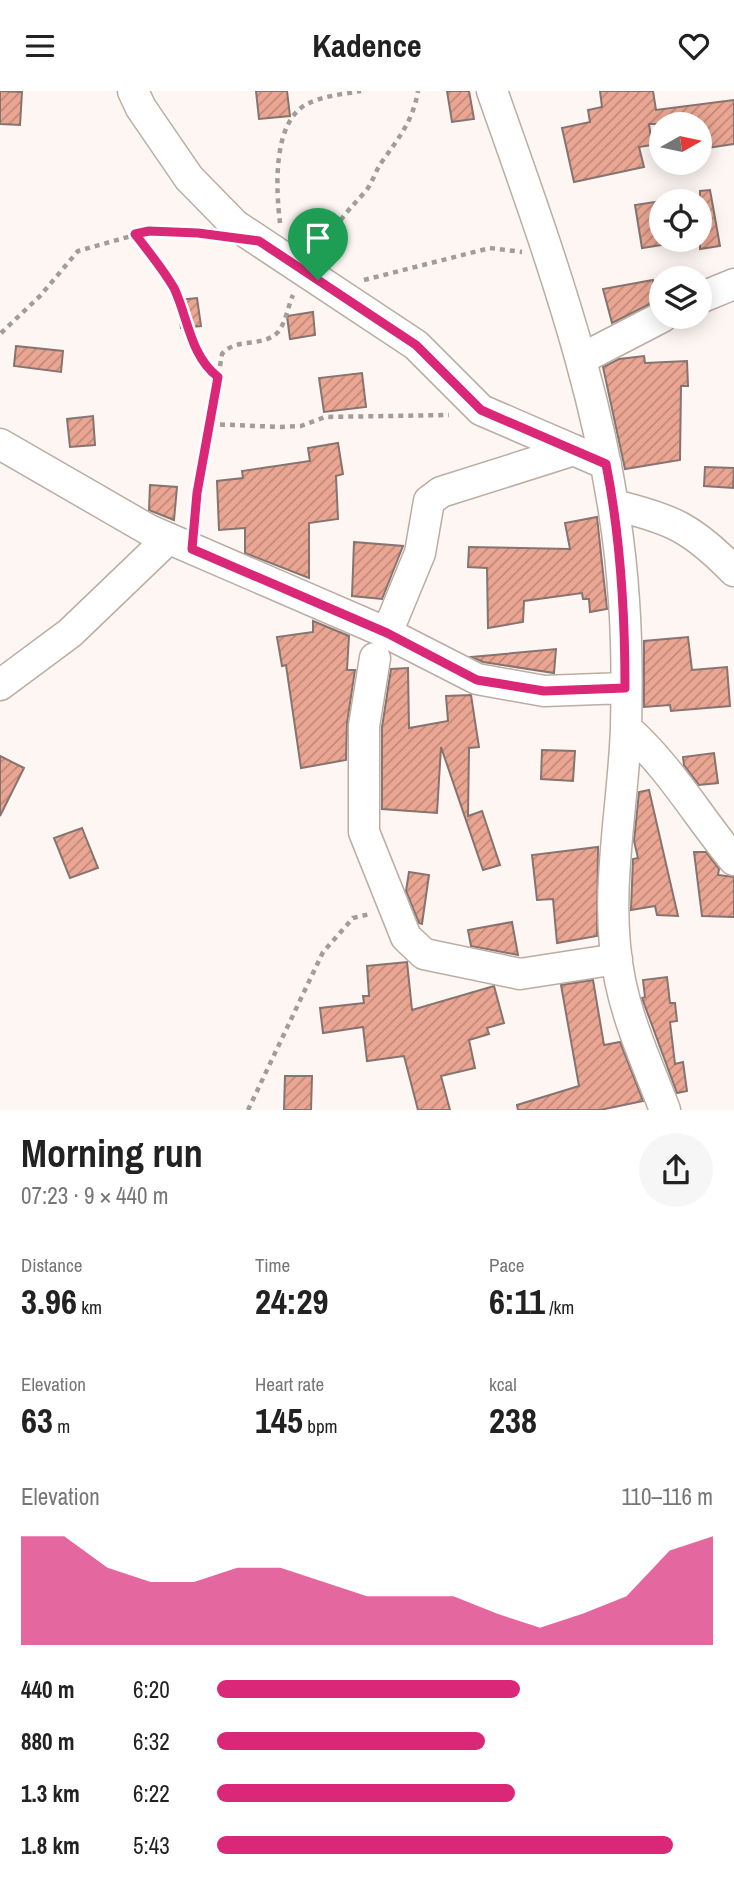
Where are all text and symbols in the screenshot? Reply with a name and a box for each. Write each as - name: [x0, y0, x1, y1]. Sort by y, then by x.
- text: Kadence: [312, 24, 422, 67]
- icon: menu: [21, 27, 59, 65]
- icon: heart: [675, 27, 713, 65]
- north arrow: [649, 112, 712, 175]
- map controls: [649, 112, 712, 329]
- button: locate: [649, 189, 712, 252]
- pin: [288, 208, 348, 280]
- icon: arrive: [299, 219, 337, 257]
- button: layers: [649, 266, 712, 329]
- text: Morning run: [21, 1128, 203, 1179]
- button: share: [639, 1133, 713, 1207]
- text: 07:23 · 9 × 440 m: [21, 1180, 168, 1211]
- text: Distance: [21, 1252, 82, 1278]
- text: Time: [255, 1252, 290, 1278]
- text: Pace: [489, 1252, 525, 1278]
- text: 3.96: [21, 1278, 77, 1325]
- text: 24:29: [255, 1278, 328, 1325]
- text: 6:11: [489, 1278, 545, 1325]
- text: km: [77, 1294, 102, 1320]
- text: /km: [545, 1294, 574, 1320]
- text: Elevation: [21, 1371, 86, 1397]
- text: Heart rate: [255, 1371, 324, 1397]
- text: kcal: [489, 1371, 517, 1397]
- text: 63: [21, 1397, 53, 1444]
- text: 145: [255, 1397, 303, 1444]
- text: 238: [489, 1397, 537, 1444]
- text: m: [53, 1413, 70, 1439]
- text: bpm: [303, 1413, 338, 1439]
- text: Elevation: [21, 1481, 100, 1512]
- text: 110–116 m: [621, 1481, 713, 1512]
- text: 440 m: [21, 1674, 74, 1705]
- text: 6:20: [133, 1674, 170, 1705]
- text: 880 m: [21, 1726, 74, 1757]
- text: 6:32: [133, 1726, 170, 1757]
- text: 1.3 km: [21, 1778, 80, 1809]
- text: 6:22: [133, 1778, 170, 1809]
- text: 1.8 km: [21, 1830, 80, 1861]
- text: 5:43: [133, 1830, 170, 1861]

